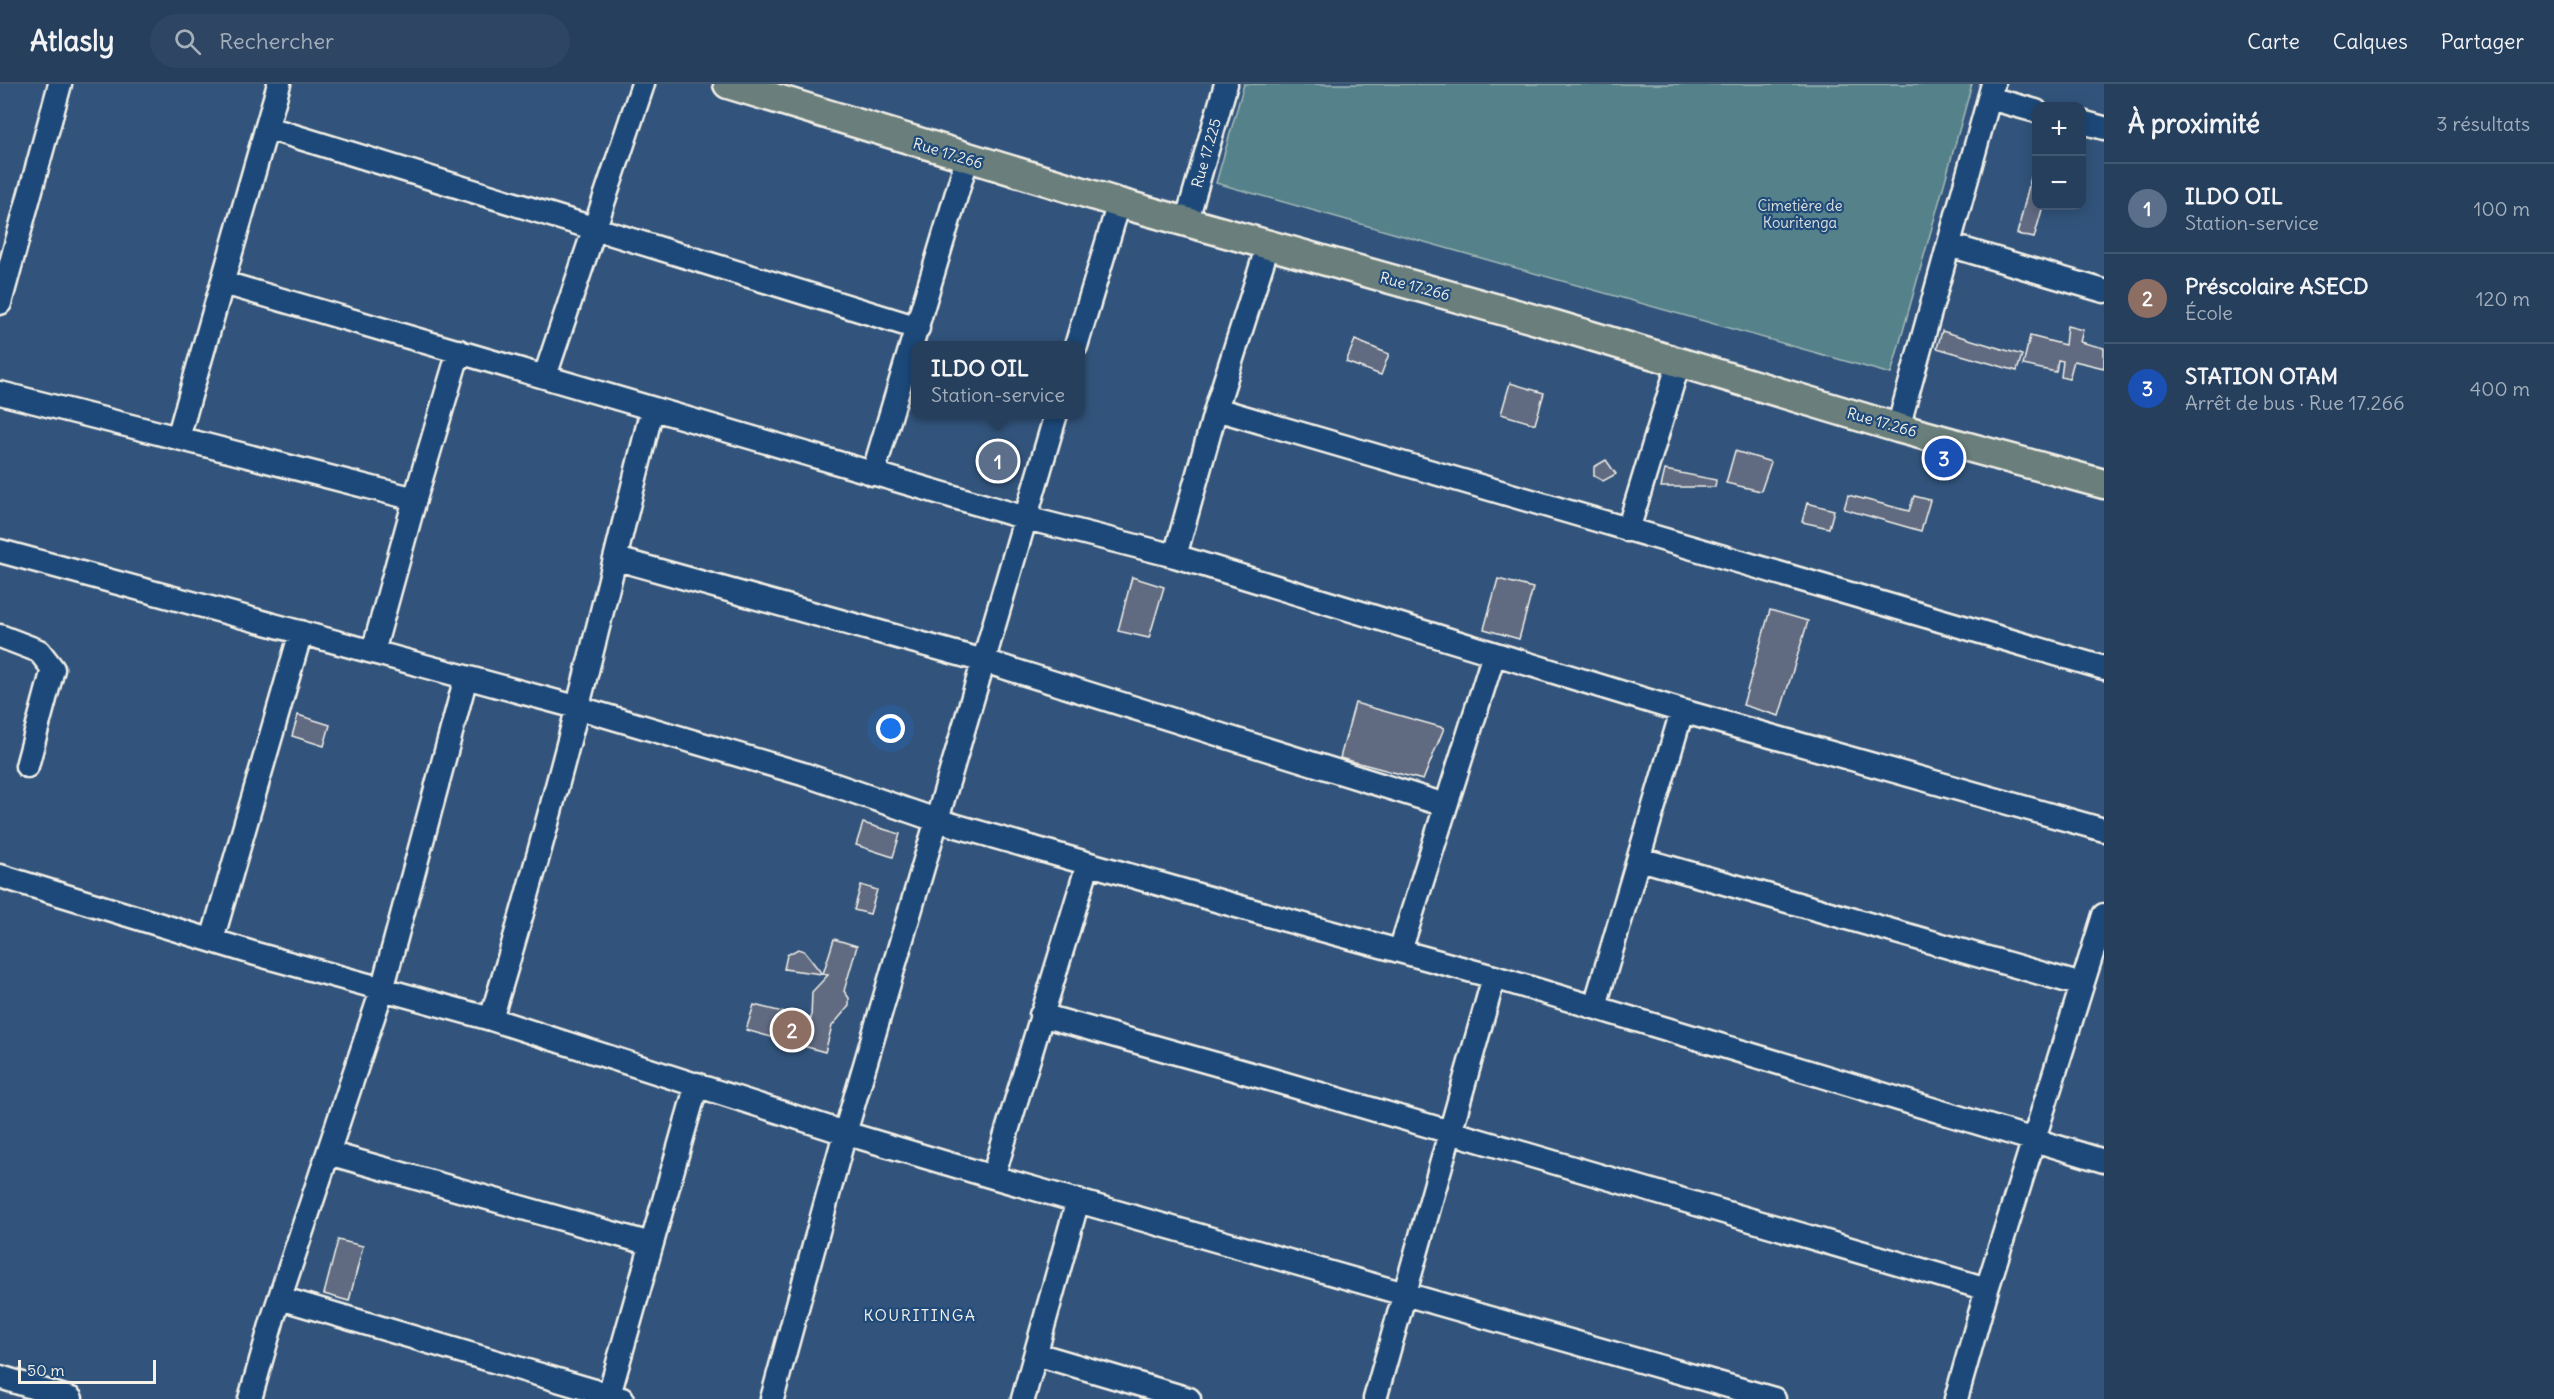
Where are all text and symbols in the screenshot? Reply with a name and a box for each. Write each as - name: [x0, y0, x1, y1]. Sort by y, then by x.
- search box: [150, 14, 570, 68]
- text: Atlasly: [30, 23, 114, 59]
- icon: search: [171, 25, 204, 58]
- text: Rechercher: [219, 27, 334, 55]
- text: Carte: [2247, 28, 2300, 55]
- text: Calques: [2333, 28, 2408, 55]
- text: Partager: [2441, 28, 2524, 55]
- map controls: [2032, 102, 2086, 210]
- button: +: [2032, 102, 2086, 156]
- text: À proximité: [2128, 107, 2260, 140]
- text: 3 résultats: [2436, 111, 2530, 136]
- street label: Rue 17.225: [1187, 116, 1225, 190]
- street label: Rue 17.266: [911, 133, 985, 173]
- button: −: [2032, 156, 2086, 210]
- text: ILDO OIL: [2185, 182, 2283, 210]
- park label: Cimetière de Kouritenga: [1757, 196, 1843, 232]
- text: 1: [2144, 196, 2151, 221]
- text: 100 m: [2473, 196, 2530, 221]
- text: Station-service: [2185, 210, 2319, 235]
- street label: Rue 17.266: [1378, 268, 1452, 304]
- text: Préscolaire ASECD: [2185, 272, 2369, 300]
- text: 2: [2142, 286, 2153, 311]
- text: 120 m: [2476, 286, 2530, 311]
- text: École: [2185, 300, 2233, 325]
- popup: [911, 341, 1085, 419]
- text: ILDO OIL: [931, 354, 1029, 382]
- text: STATION OTAM: [2185, 362, 2338, 390]
- text: 3: [2142, 376, 2153, 401]
- text: 400 m: [2470, 376, 2530, 401]
- text: Station-service: [931, 382, 1065, 407]
- text: Arrêt de bus · Rue 17.266: [2185, 390, 2404, 415]
- street label: Rue 17.266: [1845, 403, 1919, 441]
- pin: 3: [1924, 436, 1964, 481]
- pin: 1: [978, 438, 1018, 484]
- your location: [876, 714, 905, 743]
- pin: 2: [772, 1008, 812, 1052]
- district label: KOURITINGA: [863, 1305, 977, 1325]
- scale bar: [18, 1357, 156, 1384]
- text: 50 m: [27, 1360, 65, 1380]

